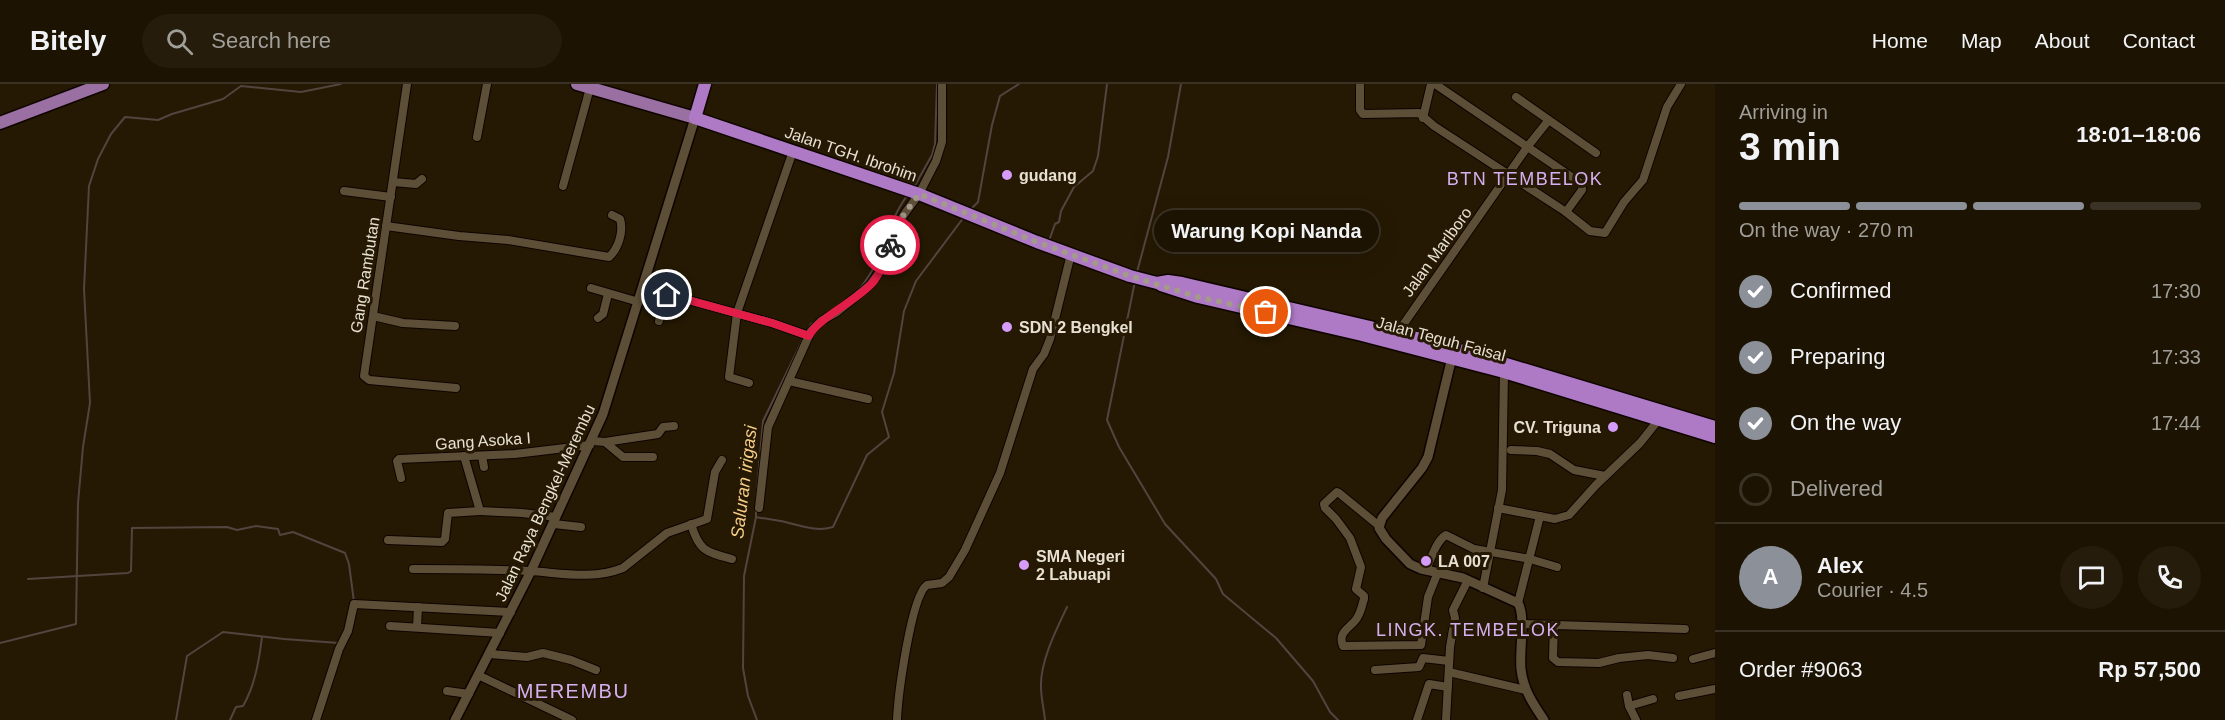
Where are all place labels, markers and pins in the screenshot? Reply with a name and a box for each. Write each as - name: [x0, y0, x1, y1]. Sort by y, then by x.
- place label: gudang: [1019, 167, 1077, 184]
- marker: gudang: [1000, 168, 1014, 182]
- callout: Warung Kopi Nanda: [1154, 210, 1378, 252]
- pin: [641, 269, 692, 320]
- pin: [1240, 286, 1291, 337]
- place label: SDN 2 Bengkel: [1019, 319, 1133, 336]
- marker: SDN 2 Bengkel: [1000, 320, 1014, 334]
- place label: CV. Triguna: [1514, 419, 1601, 436]
- marker: CV. Triguna: [1606, 420, 1620, 434]
- place label: SMA Negeri 2 Labuapi: [1036, 548, 1125, 583]
- place label: LA 007: [1438, 553, 1490, 570]
- marker: LA 007: [1419, 554, 1433, 568]
- marker: SMA Negeri 2 Labuapi: [1017, 558, 1031, 572]

